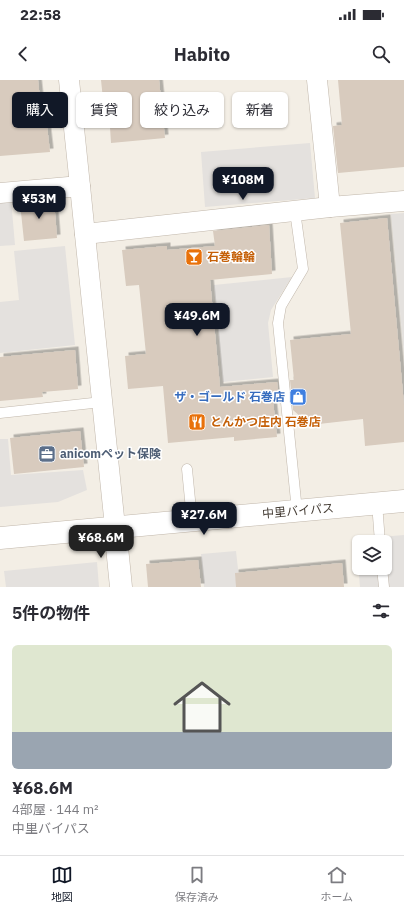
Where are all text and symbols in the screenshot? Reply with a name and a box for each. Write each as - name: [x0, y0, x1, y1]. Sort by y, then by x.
- text: 22:58: [20, 5, 61, 24]
- icon: back: [12, 43, 34, 65]
- text: Habito: [174, 43, 230, 66]
- icon: search: [370, 43, 392, 65]
- chip: 購入: [12, 92, 68, 128]
- chip: 賃貸: [76, 92, 132, 128]
- chip: 絞り込み: [140, 92, 224, 128]
- chip: 新着: [232, 92, 288, 128]
- pin: ¥108M: [215, 167, 271, 201]
- text: ¥108M: [222, 171, 264, 188]
- pin: ¥53M: [15, 186, 63, 220]
- text: ¥53M: [22, 190, 56, 207]
- bar icon: 石巻輪輪: [184, 247, 204, 267]
- place label: 石巻輪輪: [207, 249, 255, 264]
- pin: ¥49.6M: [164, 303, 230, 337]
- text: ¥49.6M: [174, 307, 220, 324]
- shop icon: ザ・ゴールド 石巻店: [288, 387, 308, 407]
- place label: ザ・ゴールド 石巻店: [174, 389, 285, 404]
- restaurant icon: とんかつ庄内 石巻店: [187, 412, 207, 432]
- place label: とんかつ庄内 石巻店: [210, 414, 321, 429]
- office icon: anicomペット保険: [37, 444, 57, 464]
- place label: anicomペット保険: [60, 446, 161, 461]
- street label: 中里バイパス: [262, 500, 334, 521]
- pin: ¥27.6M: [171, 502, 237, 536]
- text: ¥27.6M: [181, 506, 227, 523]
- pin: ¥68.6M: [68, 525, 134, 559]
- text: ¥68.6M: [78, 529, 124, 546]
- map controls: [352, 535, 392, 575]
- button: layers: [352, 535, 392, 575]
- icon: filters: [370, 600, 392, 622]
- text: 5件の物件: [12, 602, 90, 624]
- icon: home: [166, 671, 238, 743]
- text: ¥68.6M: [12, 777, 73, 799]
- text: 4部屋 · 144 m²: [12, 801, 99, 818]
- text: 中里バイパス: [12, 820, 90, 837]
- tab: 地図: [51, 864, 73, 904]
- tab: 保存済み: [175, 864, 219, 904]
- tab: ホーム: [320, 864, 353, 904]

